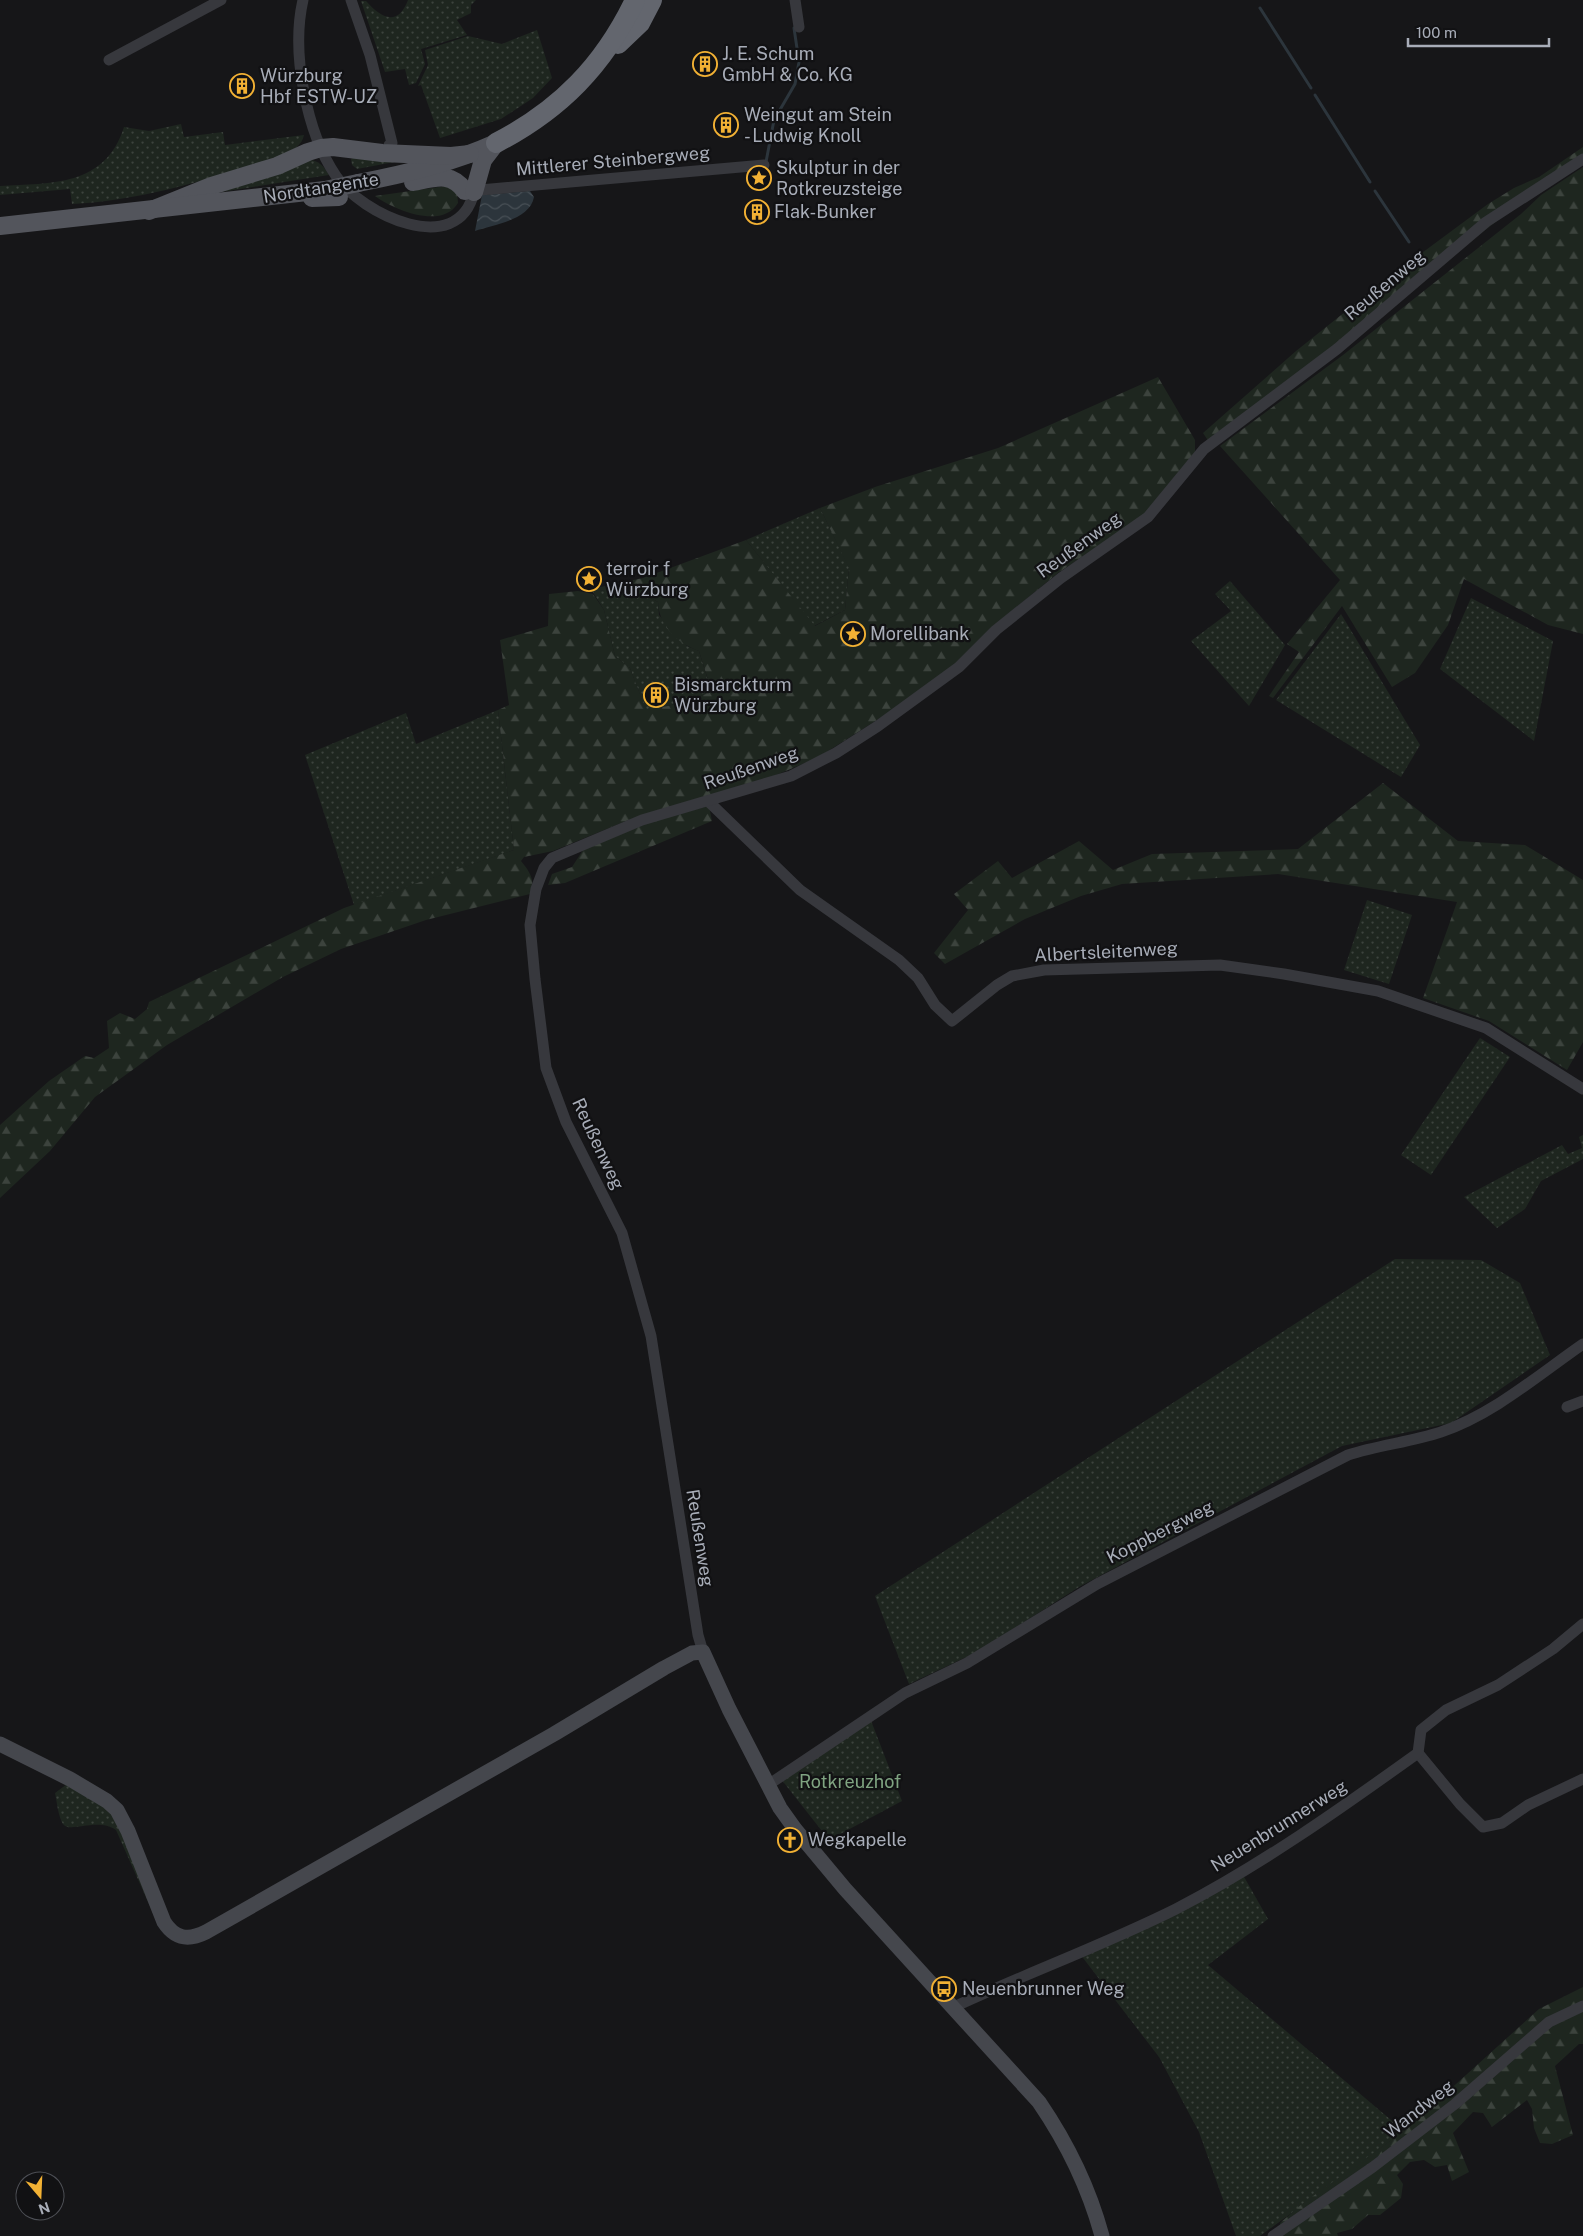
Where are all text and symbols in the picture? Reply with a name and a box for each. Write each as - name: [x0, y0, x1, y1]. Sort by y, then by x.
- scale bar: [1408, 15, 1549, 47]
- text: 100 m: [1416, 24, 1457, 41]
- place label: J. E. Schum GmbH & Co. KG: [722, 43, 853, 85]
- building icon: J. E. Schum GmbH & Co. KG: [692, 51, 718, 77]
- place label: Würzburg Hbf ESTW-UZ: [260, 65, 377, 107]
- building icon: Würzburg Hbf ESTW-UZ: [229, 73, 255, 99]
- place label: Weingut am Stein - Ludwig Knoll: [744, 104, 892, 146]
- building icon: Weingut am Stein - Ludwig Knoll: [713, 112, 739, 138]
- street label: Mittlerer Steinbergweg: [515, 142, 711, 179]
- place label: Skulptur in der Rotkreuzsteige: [776, 157, 902, 199]
- place icon: Skulptur in der Rotkreuzsteige: [746, 165, 772, 191]
- street label: Nordtangente: [262, 168, 380, 207]
- building icon: Flak-Bunker: [744, 199, 770, 225]
- place label: Flak-Bunker: [774, 201, 876, 222]
- street label: Reußenweg: [1340, 245, 1429, 324]
- street label: Reußenweg: [1033, 507, 1125, 582]
- place label: terroir f Würzburg: [606, 558, 689, 600]
- place icon: terroir f Würzburg: [576, 566, 602, 592]
- place icon: Morellibank: [840, 621, 866, 647]
- place label: Morellibank: [870, 623, 969, 644]
- place label: Bismarckturm Würzburg: [674, 674, 792, 716]
- building icon: Bismarckturm Würzburg: [643, 682, 669, 708]
- street label: Reußenweg: [701, 742, 801, 794]
- street label: Albertsleitenweg: [1034, 937, 1178, 966]
- street label: Reußenweg: [568, 1095, 629, 1193]
- street label: Reußenweg: [682, 1488, 719, 1588]
- street label: Koppbergweg: [1103, 1496, 1217, 1568]
- park label: Rotkreuzhof: [799, 1771, 901, 1792]
- street label: Neuenbrunnerweg: [1207, 1775, 1351, 1876]
- church icon: Wegkapelle: [777, 1827, 803, 1853]
- place label: Wegkapelle: [808, 1829, 907, 1850]
- bus stop icon: Neuenbrunner Weg: [931, 1976, 957, 2002]
- place label: Neuenbrunner Weg: [962, 1978, 1125, 1999]
- street label: Wandweg: [1380, 2075, 1458, 2142]
- north arrow: [15, 2171, 65, 2221]
- text: N: [36, 2199, 52, 2218]

